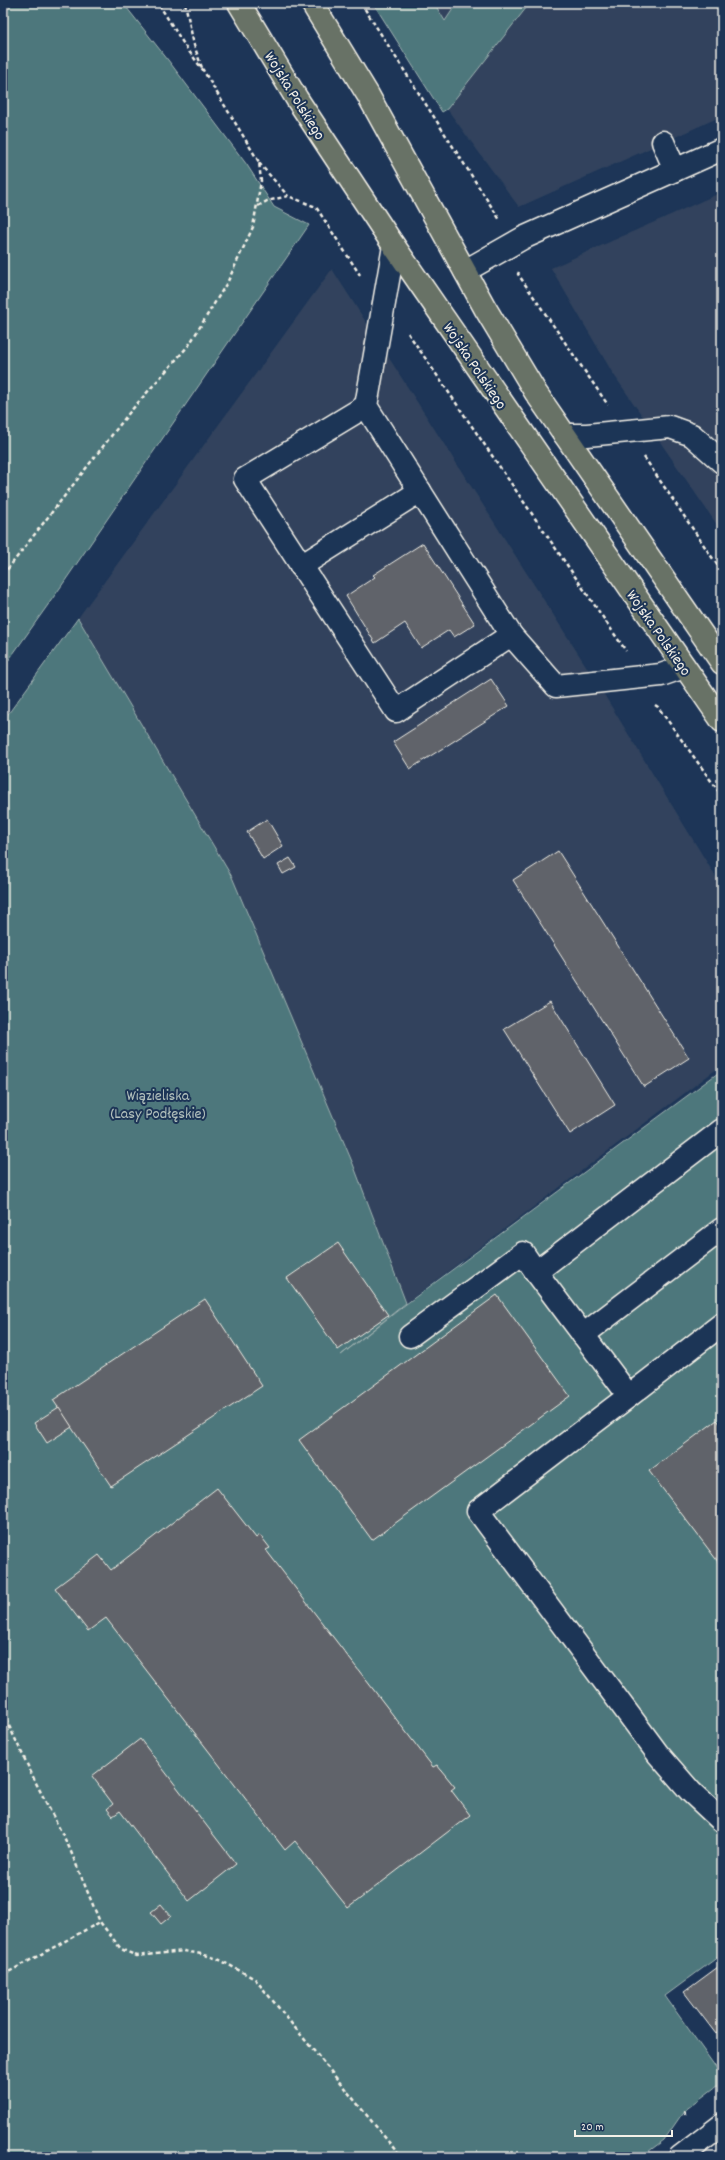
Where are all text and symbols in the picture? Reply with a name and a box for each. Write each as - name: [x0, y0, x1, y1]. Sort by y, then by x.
- street label: Wojska Polskiego: [257, 48, 330, 145]
- street label: Wojska Polskiego: [436, 318, 512, 415]
- street label: Wojska Polskiego: [620, 586, 696, 681]
- park label: Wiązieliska (Lasy Podłęskie): [110, 1085, 206, 1126]
- scale bar: [575, 2112, 672, 2138]
- text: 20 m: [581, 2119, 604, 2136]

